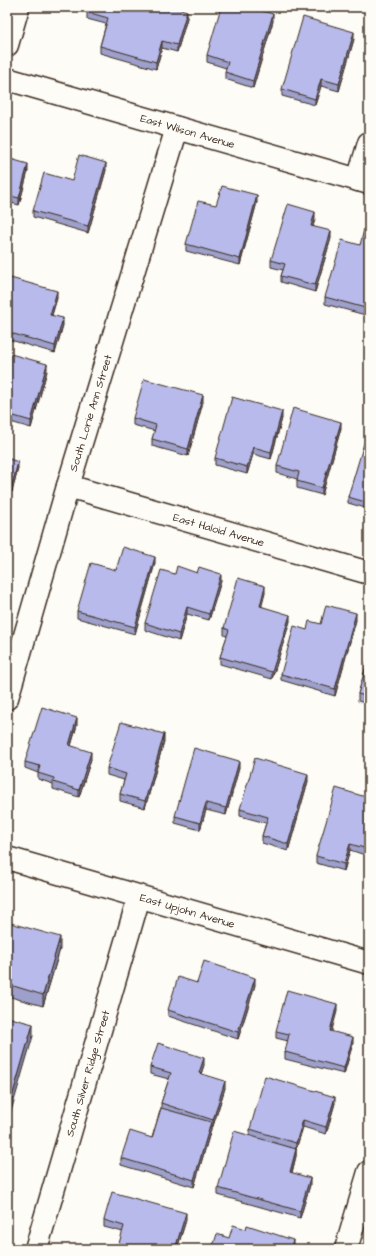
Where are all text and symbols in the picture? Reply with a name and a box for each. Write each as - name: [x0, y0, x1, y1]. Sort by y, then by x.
- street label: East Wilson Avenue: [139, 111, 237, 152]
- street label: South Lorie Ann Street: [66, 352, 116, 473]
- street label: East Haloid Avenue: [171, 510, 266, 550]
- street label: East Upjohn Avenue: [138, 890, 237, 932]
- street label: South Silver Ridge Street: [62, 1008, 114, 1138]

